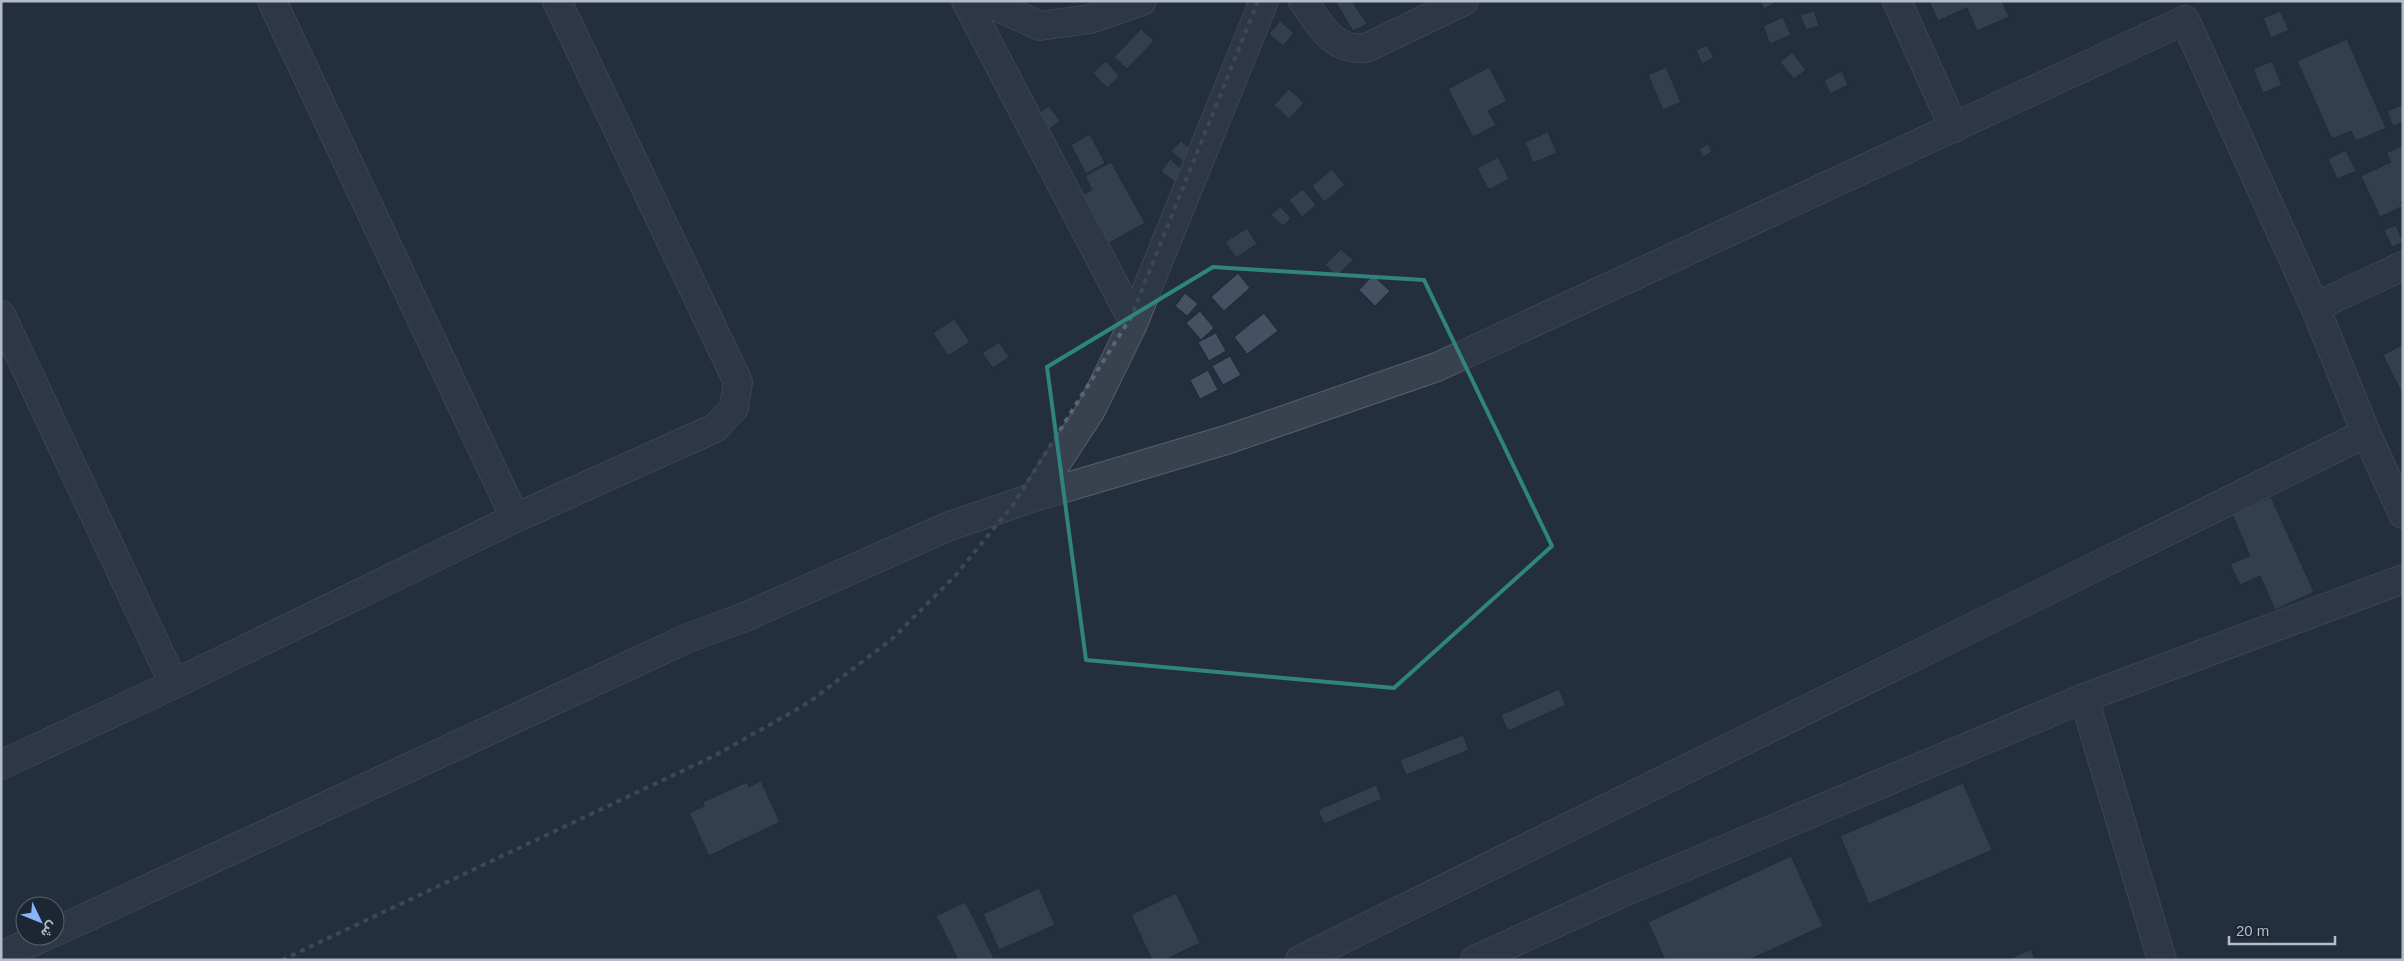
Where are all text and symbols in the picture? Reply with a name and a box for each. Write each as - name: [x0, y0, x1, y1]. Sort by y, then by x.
- north arrow: [15, 896, 65, 946]
- scale bar: [2229, 914, 2335, 946]
- text: ش: [37, 918, 61, 942]
- text: 20 m: [2236, 922, 2269, 939]

